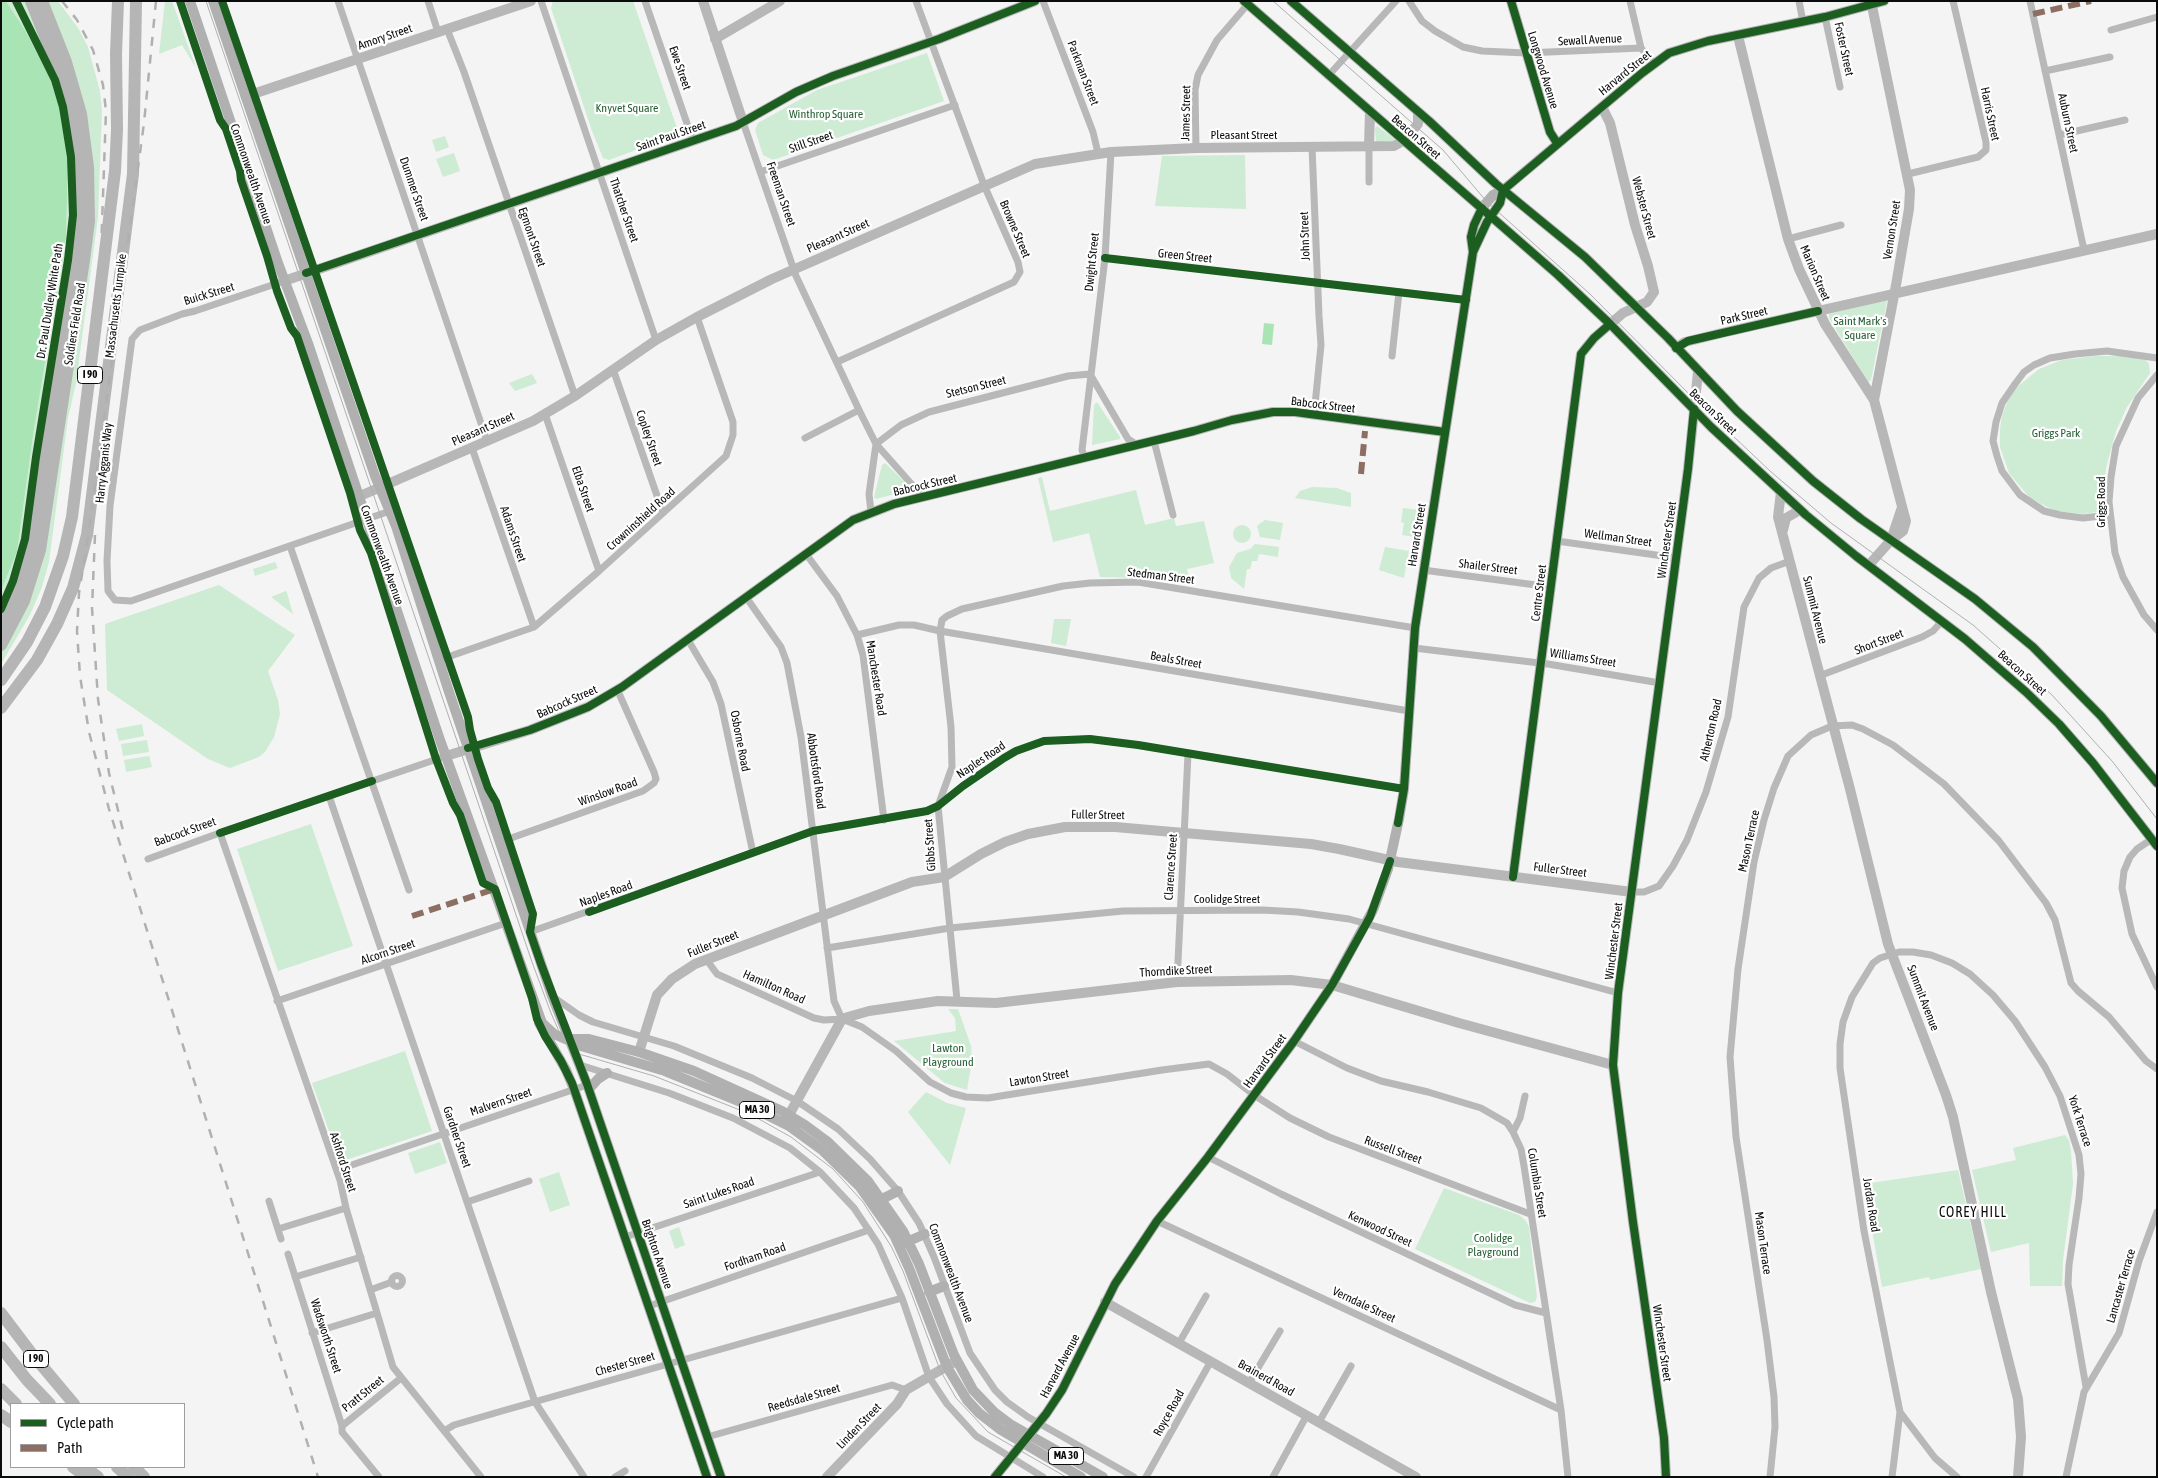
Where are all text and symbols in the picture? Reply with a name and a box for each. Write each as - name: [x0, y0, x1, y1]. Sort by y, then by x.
- street label: Amory Street: [356, 21, 414, 53]
- street label: Foster Street: [1831, 21, 1857, 77]
- street label: Longwood Avenue: [1524, 30, 1562, 110]
- street label: Sewall Avenue: [1558, 31, 1622, 49]
- street label: Parkman Street: [1064, 39, 1102, 107]
- street label: Ewe Street: [666, 44, 694, 92]
- street label: Harvard Street: [1596, 47, 1654, 99]
- street label: James Street: [1178, 85, 1194, 141]
- street label: Harris Street: [1977, 86, 2003, 142]
- street label: Auburn Street: [2055, 92, 2081, 154]
- park label: Knyvet Square: [595, 101, 659, 115]
- park label: Winthrop Square: [789, 107, 863, 121]
- street label: Beacon Street: [1388, 112, 1444, 162]
- street label: Saint Paul Street: [634, 117, 708, 155]
- street label: Commonwealth Avenue: [227, 122, 275, 226]
- street label: Still Street: [787, 128, 835, 156]
- street label: Pleasant Street: [1210, 128, 1278, 142]
- street label: Dummer Street: [396, 155, 432, 223]
- street label: Freeman Street: [763, 160, 799, 228]
- street label: Webster Street: [1629, 175, 1659, 241]
- street label: Thatcher Street: [606, 176, 642, 244]
- street label: Browne Street: [996, 198, 1034, 260]
- street label: Vernon Street: [1880, 199, 1904, 261]
- street label: Egmont Street: [515, 205, 549, 269]
- street label: John Street: [1297, 211, 1313, 261]
- street label: Pleasant Street: [804, 216, 872, 256]
- street label: Dwight Street: [1082, 232, 1102, 292]
- street label: Dr. Paul Dudley White Path: [34, 242, 66, 360]
- street label: Marion Street: [1797, 243, 1833, 303]
- street label: Green Street: [1157, 246, 1213, 266]
- street label: Massachusetts Turnpike: [102, 253, 130, 359]
- street label: Buick Street: [182, 280, 236, 308]
- street label: Soldiers Field Road: [61, 282, 89, 366]
- street label: Park Street: [1719, 304, 1769, 328]
- park label: Saint Mark's Square: [1834, 314, 1886, 342]
- road number: I 90: [78, 366, 102, 384]
- street label: Stetson Street: [945, 373, 1007, 401]
- street label: Beacon Street: [1686, 386, 1740, 438]
- street label: Babcock Street: [1290, 394, 1356, 416]
- street label: Copley Street: [633, 408, 665, 468]
- street label: Pleasant Street: [449, 409, 517, 449]
- street label: Harry Agganis Way: [93, 422, 115, 504]
- park label: Griggs Park: [2032, 426, 2080, 440]
- street label: Elba Street: [568, 464, 598, 514]
- street label: Babcock Street: [892, 471, 958, 499]
- street label: Griggs Road: [2094, 476, 2108, 528]
- street label: Crowninshield Road: [604, 484, 678, 554]
- street label: Winchester Street: [1654, 501, 1680, 579]
- street label: Harvard Street: [1405, 502, 1429, 568]
- street label: Commonwealth Avenue: [357, 503, 407, 607]
- street label: Adams Street: [497, 504, 529, 564]
- street label: Wellman Street: [1583, 526, 1653, 550]
- street label: Shailer Street: [1458, 556, 1518, 578]
- street label: Centre Street: [1528, 564, 1550, 622]
- street label: Stedman Street: [1127, 565, 1195, 587]
- street label: Summit Avenue: [1800, 575, 1830, 645]
- street label: Short Street: [1852, 626, 1906, 658]
- street label: Manchester Road: [863, 639, 889, 717]
- street label: Williams Street: [1549, 646, 1617, 670]
- street label: Beacon Street: [1995, 647, 2049, 699]
- street label: Beals Street: [1149, 648, 1203, 672]
- street label: Babcock Street: [535, 682, 599, 722]
- street label: Atherton Road: [1697, 698, 1725, 762]
- street label: Osborne Road: [727, 709, 753, 773]
- street label: Abbottsford Road: [804, 732, 828, 810]
- street label: Naples Road: [954, 738, 1008, 782]
- street label: Winslow Road: [576, 775, 640, 809]
- street label: Fuller Street: [1071, 807, 1125, 823]
- street label: Mason Terrace: [1735, 809, 1763, 873]
- street label: Babcock Street: [152, 814, 218, 850]
- street label: Gibbs Street: [921, 818, 939, 872]
- street label: Clarence Street: [1161, 833, 1181, 901]
- street label: Fuller Street: [1532, 860, 1588, 880]
- street label: Naples Road: [577, 878, 635, 910]
- street label: Coolidge Street: [1194, 892, 1260, 906]
- street label: Winchester Street: [1602, 902, 1626, 980]
- street label: Fuller Street: [685, 927, 741, 961]
- street label: Alcorn Street: [359, 936, 417, 968]
- street label: Thorndike Street: [1139, 962, 1213, 980]
- street label: Summit Avenue: [1904, 963, 1942, 1033]
- street label: Hamilton Road: [741, 967, 807, 1007]
- street label: Harvard Street: [1240, 1031, 1290, 1091]
- park label: Lawton Playground: [922, 1041, 974, 1069]
- street label: Lawton Street: [1008, 1066, 1070, 1090]
- street label: Malvern Street: [468, 1085, 534, 1119]
- street label: York Terrace: [2065, 1094, 2095, 1148]
- road number: MA 30: [740, 1102, 774, 1118]
- street label: Gardner Street: [440, 1104, 474, 1170]
- street label: Ashford Street: [327, 1130, 359, 1194]
- street label: Russell Street: [1362, 1133, 1424, 1167]
- street label: Columbia Street: [1524, 1147, 1550, 1219]
- street label: Saint Lukes Road: [682, 1174, 756, 1212]
- street label: Jordan Road: [1860, 1177, 1882, 1233]
- district label: COREY HILL: [1938, 1205, 2008, 1221]
- street label: Kenwood Street: [1346, 1208, 1414, 1250]
- street label: Mason Terrace: [1751, 1211, 1775, 1275]
- street label: Brighton Avenue: [638, 1217, 676, 1291]
- street label: Commonwealth Avenue: [925, 1221, 977, 1325]
- park label: Coolidge Playground: [1467, 1231, 1519, 1259]
- street label: Fordham Road: [722, 1240, 788, 1274]
- street label: Lancaster Terrace: [2104, 1247, 2138, 1325]
- street label: Verndale Street: [1330, 1284, 1398, 1326]
- street label: Wadsworth Street: [307, 1297, 345, 1375]
- street label: Winchester Street: [1649, 1304, 1675, 1382]
- street label: Harvard Avenue: [1037, 1331, 1083, 1401]
- street label: Chester Street: [594, 1349, 656, 1379]
- road number: I 90: [24, 1350, 48, 1368]
- street label: Brainerd Road: [1235, 1357, 1297, 1399]
- street label: Pratt Street: [339, 1373, 387, 1415]
- street label: Reedsdale Street: [766, 1381, 842, 1415]
- street label: Royce Road: [1150, 1387, 1188, 1439]
- street label: Linden Street: [834, 1400, 884, 1452]
- legend: [10, 1403, 185, 1468]
- text: Cycle path: [57, 1414, 114, 1431]
- text: Path: [57, 1439, 83, 1456]
- road number: MA 30: [1048, 1448, 1084, 1464]

